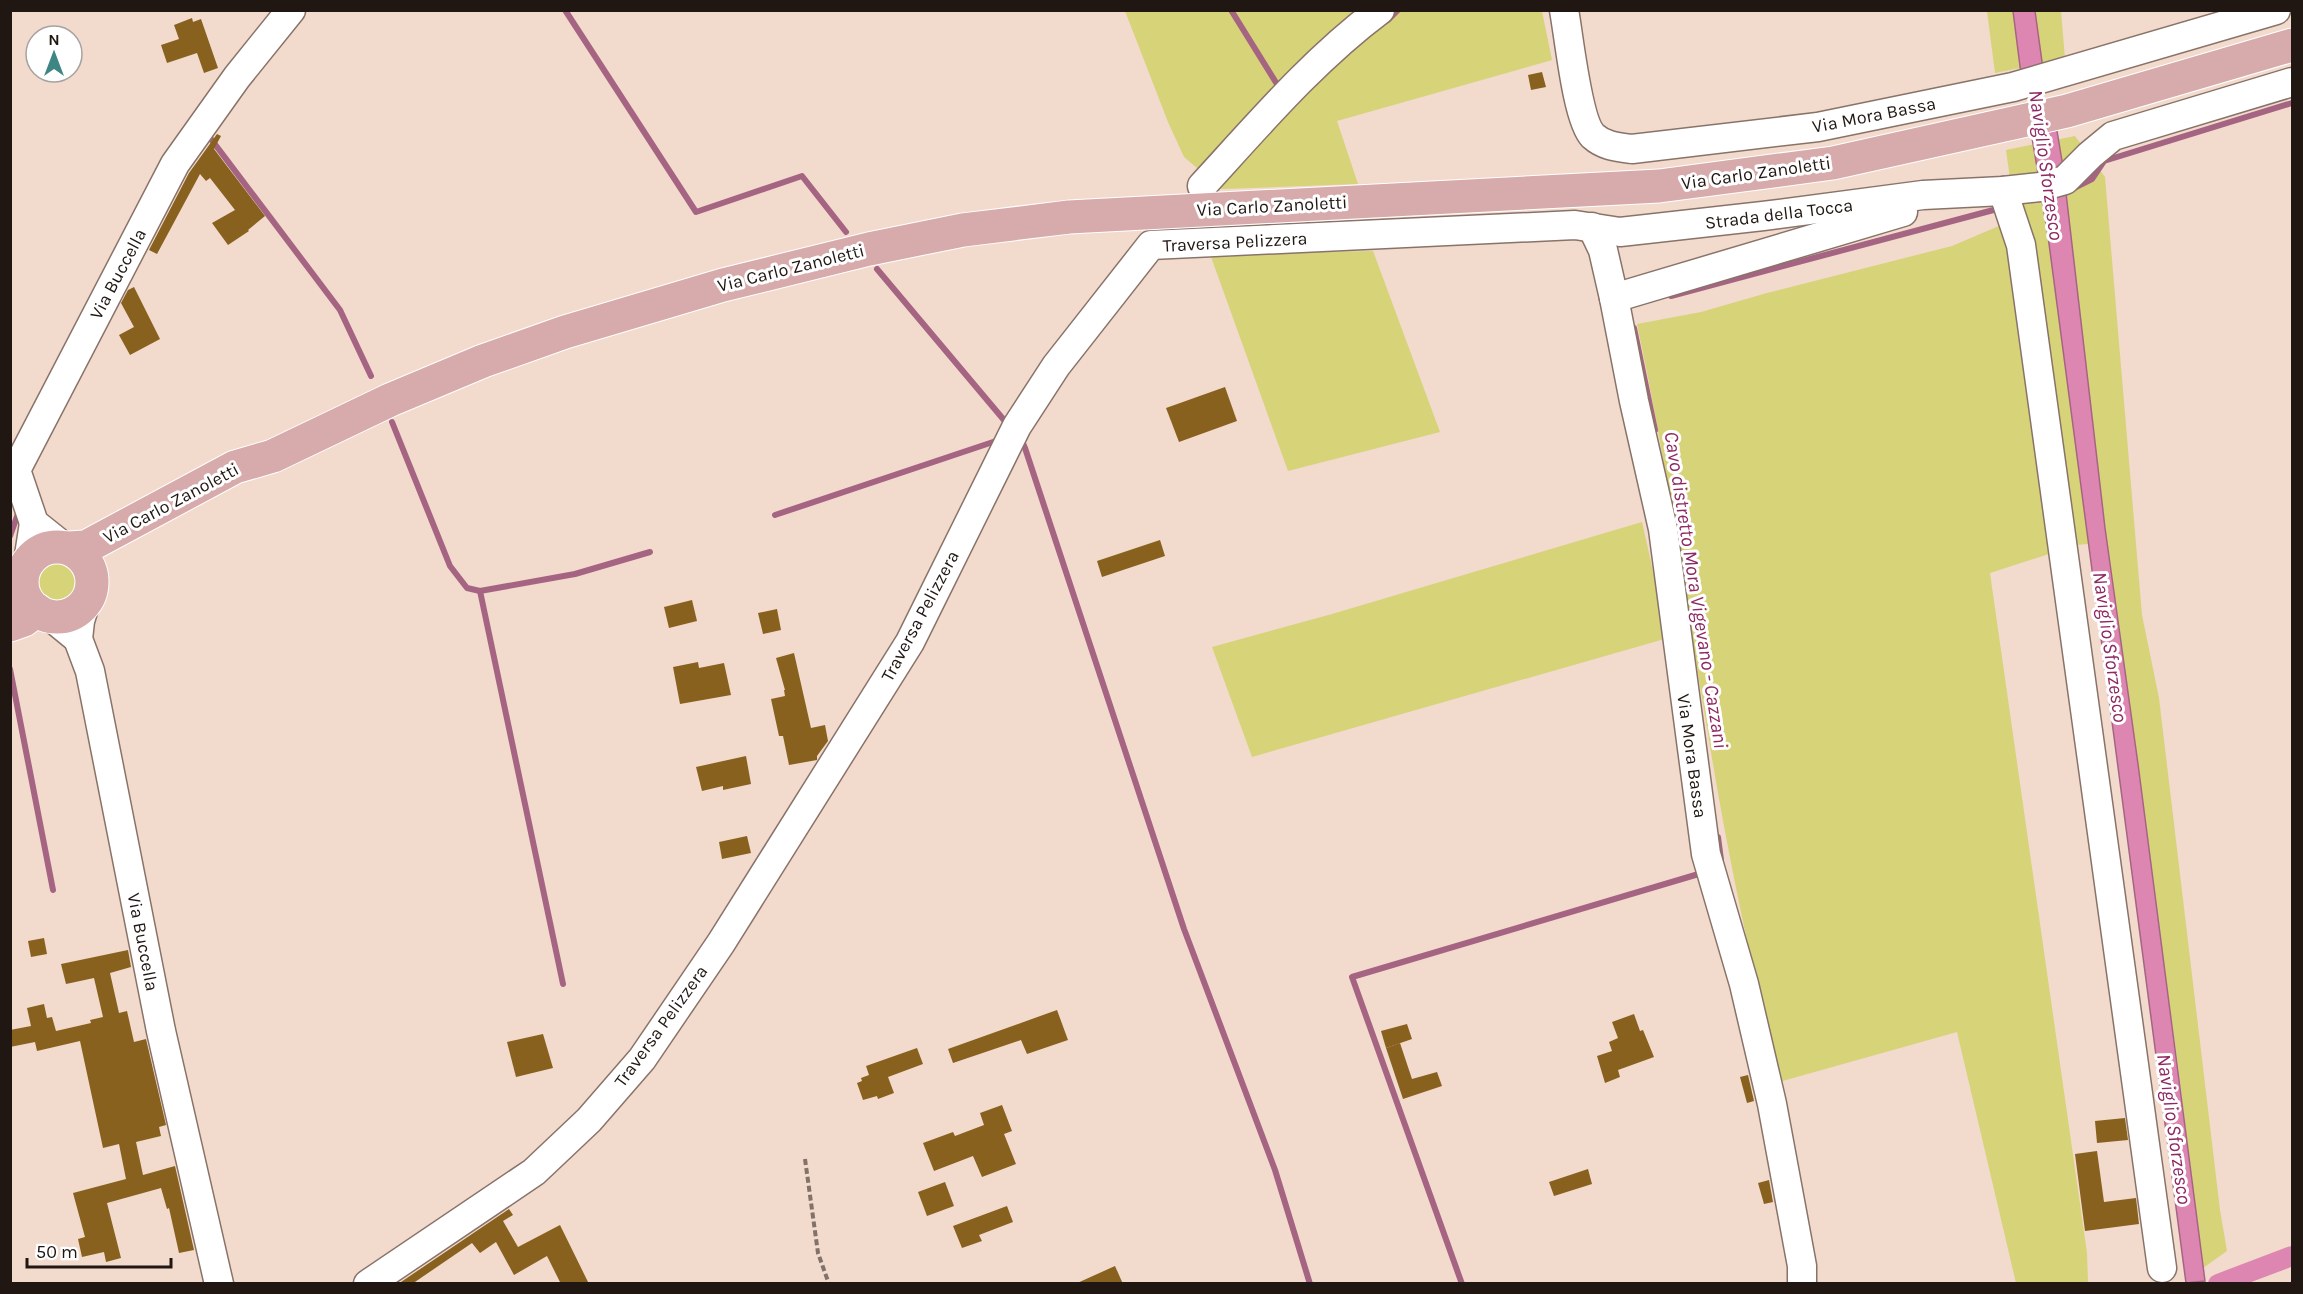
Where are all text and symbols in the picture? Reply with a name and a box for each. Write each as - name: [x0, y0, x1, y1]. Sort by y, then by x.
- north arrow: [24, 24, 84, 84]
- text: N: [48, 30, 60, 49]
- water label: Naviglio Sforzesco: [2024, 88, 2068, 242]
- street label: Via Mora Bassa: [1810, 92, 1938, 138]
- street label: Via Carlo Zanoletti: [1680, 152, 1832, 194]
- street label: Via Carlo Zanoletti: [1196, 191, 1348, 221]
- street label: Strada della Tocca: [1704, 194, 1854, 234]
- street label: Via Buccella: [85, 225, 151, 323]
- street label: Traversa Pelizzera: [1162, 227, 1308, 257]
- street label: Via Carlo Zanoletti: [715, 239, 867, 297]
- water label: Cavo distretto Mora Vigevano - Cazzani: [1660, 430, 1732, 750]
- street label: Via Carlo Zanoletti: [99, 458, 243, 548]
- street label: Traversa Pelizzera: [876, 547, 964, 685]
- water label: Naviglio Sforzesco: [2088, 570, 2132, 724]
- street label: Via Mora Bassa: [1672, 692, 1712, 820]
- street label: Via Buccella: [123, 891, 163, 993]
- street label: Traversa Pelizzera: [610, 961, 712, 1091]
- water label: Naviglio Sforzesco: [2152, 1052, 2196, 1206]
- scale bar: [27, 1231, 171, 1269]
- text: 50 m: [36, 1241, 78, 1263]

